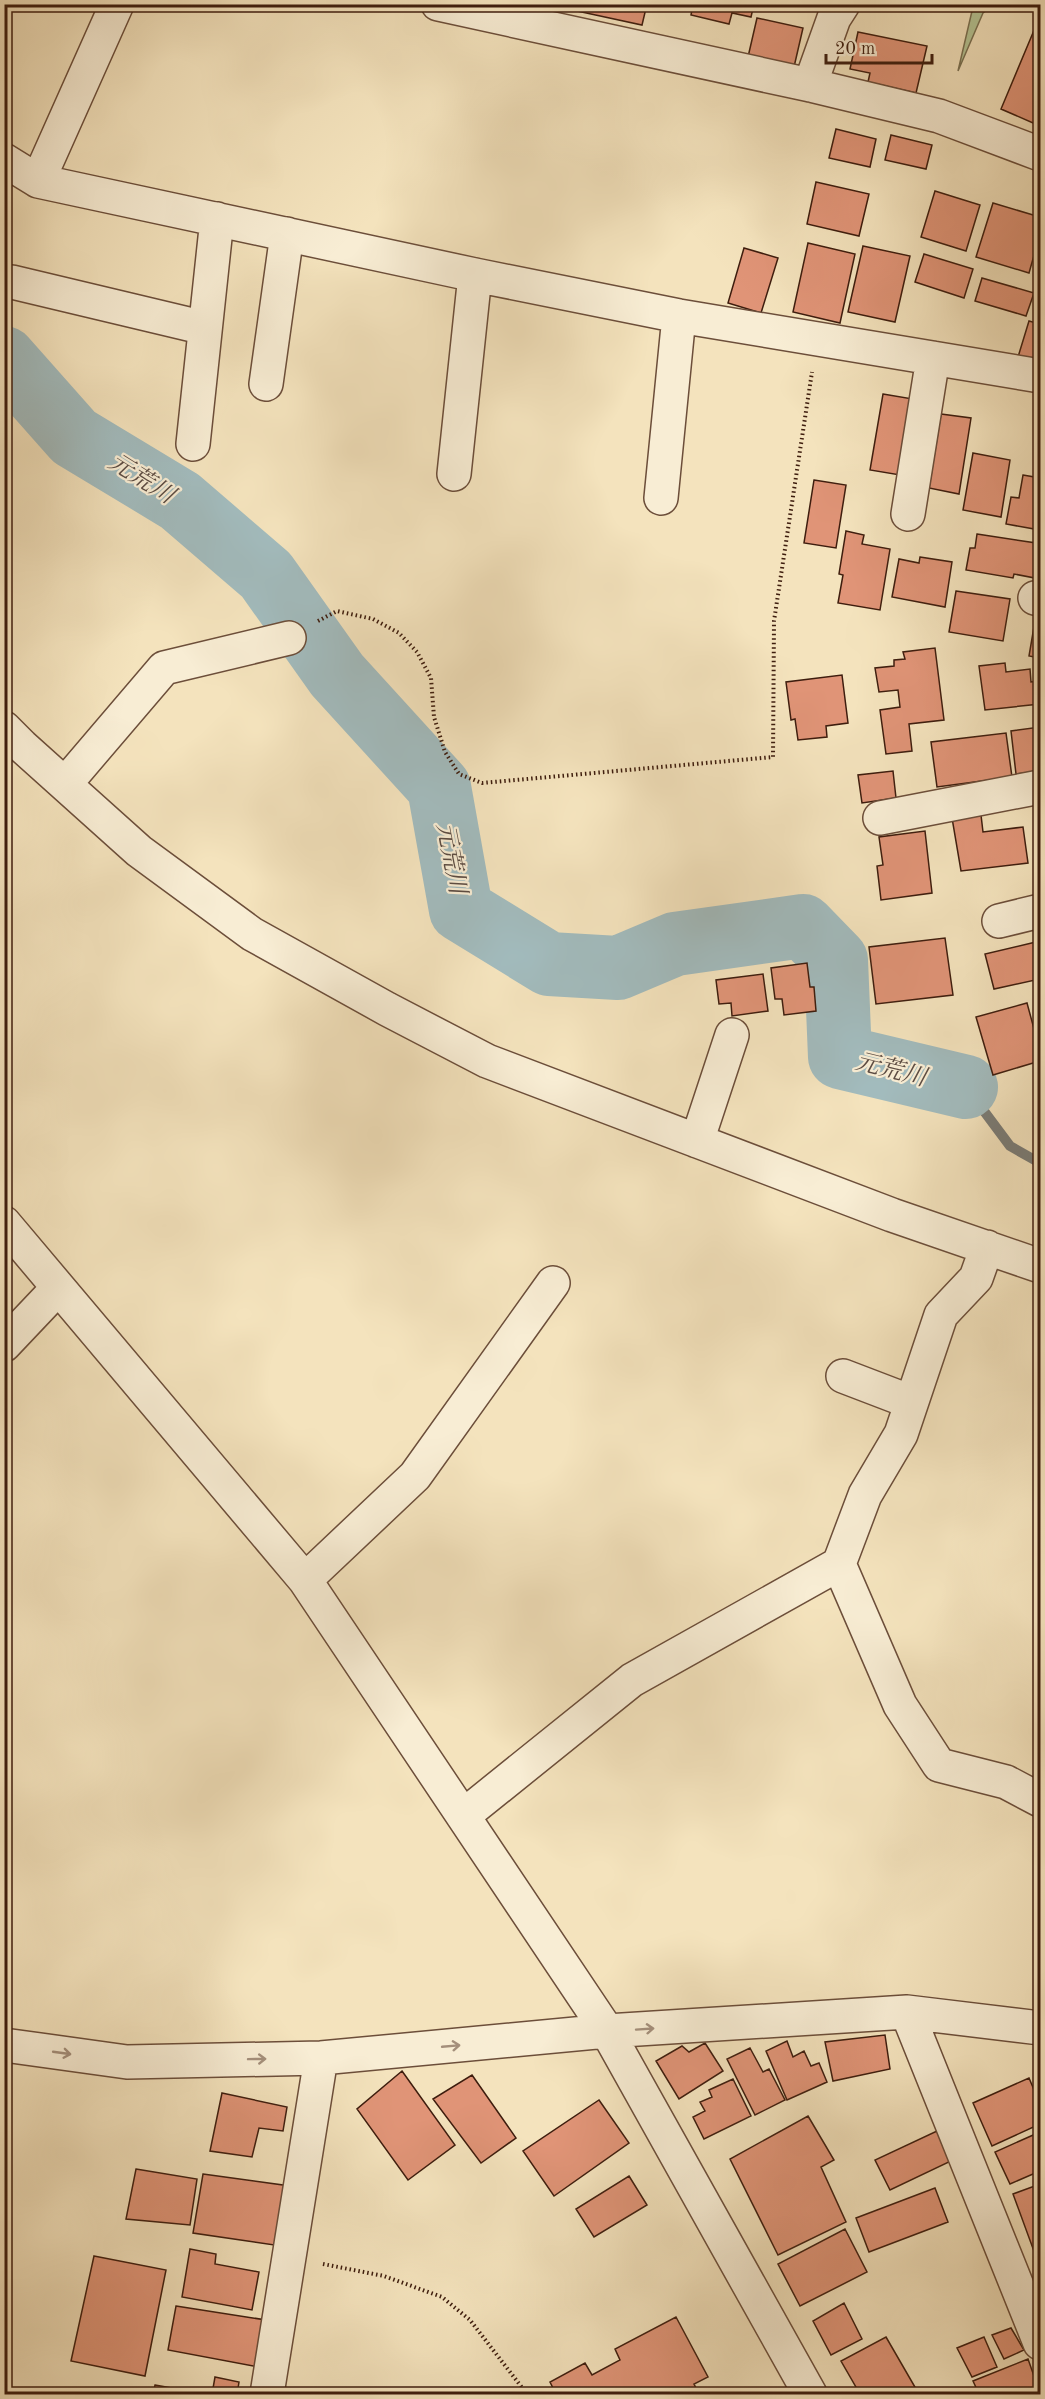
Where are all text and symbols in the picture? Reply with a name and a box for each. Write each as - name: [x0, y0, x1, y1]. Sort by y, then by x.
- scale bar: [826, 27, 932, 65]
- text: 20 m: [835, 40, 875, 58]
- water label: 元荒川: [104, 448, 182, 511]
- water label: 元荒川: [431, 820, 472, 899]
- water label: 元荒川: [853, 1048, 932, 1092]
- one-way arrow: [635, 2023, 655, 2034]
- one-way arrow: [441, 2040, 461, 2051]
- one-way arrow: [52, 2048, 72, 2059]
- one-way arrow: [246, 2054, 266, 2065]

